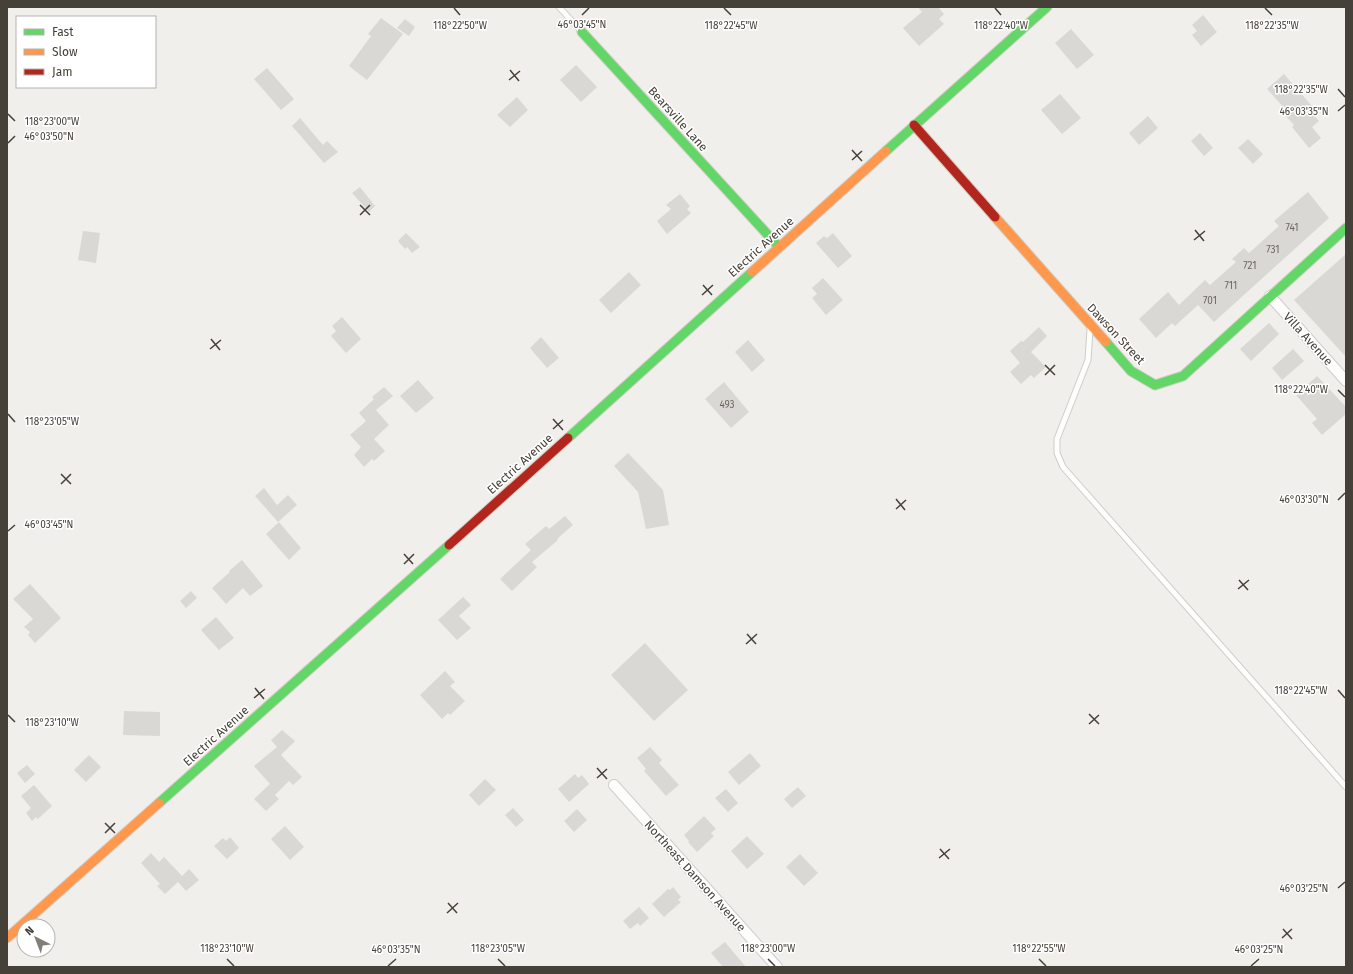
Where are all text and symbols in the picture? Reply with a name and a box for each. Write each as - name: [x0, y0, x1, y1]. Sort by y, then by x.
- legend: [16, 16, 156, 88]
- text: 46°03'45"N: [558, 19, 606, 31]
- text: 118°22'50"W: [433, 20, 488, 32]
- text: 118°22'45"W: [704, 20, 758, 32]
- text: 118°22'40"W: [974, 20, 1029, 32]
- text: 118°22'35"W: [1245, 20, 1299, 32]
- text: Fast: [52, 25, 74, 39]
- text: Slow: [52, 45, 78, 59]
- text: Jam: [52, 65, 72, 79]
- street label: Bearsville Lane: [645, 84, 711, 154]
- text: 118°22'35"W: [1274, 84, 1328, 96]
- text: 46°03'35"N: [1280, 106, 1328, 118]
- text: 118°23'00"W: [25, 116, 80, 128]
- text: 46°03'50"N: [24, 131, 74, 143]
- street label: Electric Avenue: [725, 214, 797, 280]
- house number: 741: [1285, 222, 1299, 234]
- house number: 731: [1266, 244, 1280, 256]
- house number: 721: [1243, 260, 1257, 272]
- house number: 711: [1225, 280, 1237, 292]
- house number: 701: [1203, 295, 1217, 307]
- street label: Dawson Street: [1084, 301, 1148, 368]
- street label: Villa Avenue: [1281, 310, 1335, 368]
- text: 118°22'40"W: [1274, 384, 1329, 396]
- house number: 493: [719, 399, 735, 411]
- text: 118°23'05"W: [25, 416, 80, 428]
- street label: Electric Avenue: [484, 431, 556, 497]
- text: 46°03'30"N: [1279, 494, 1329, 506]
- text: 46°03'45"N: [25, 519, 73, 531]
- text: 118°22'45"W: [1274, 685, 1328, 697]
- street label: Electric Avenue: [180, 703, 252, 769]
- text: 118°23'10"W: [25, 717, 79, 729]
- street label: Northeast Damson Avenue: [642, 818, 748, 934]
- text: 46°03'25"N: [1280, 883, 1328, 895]
- north arrow: [16, 918, 56, 958]
- text: N: [23, 924, 37, 938]
- text: 118°23'10"W: [200, 943, 254, 955]
- text: 118°23'05"W: [471, 943, 526, 955]
- text: 118°23'00"W: [741, 943, 796, 955]
- text: 118°22'55"W: [1012, 943, 1066, 955]
- text: 46°03'35"N: [372, 944, 420, 956]
- text: 46°03'25"N: [1235, 944, 1283, 956]

